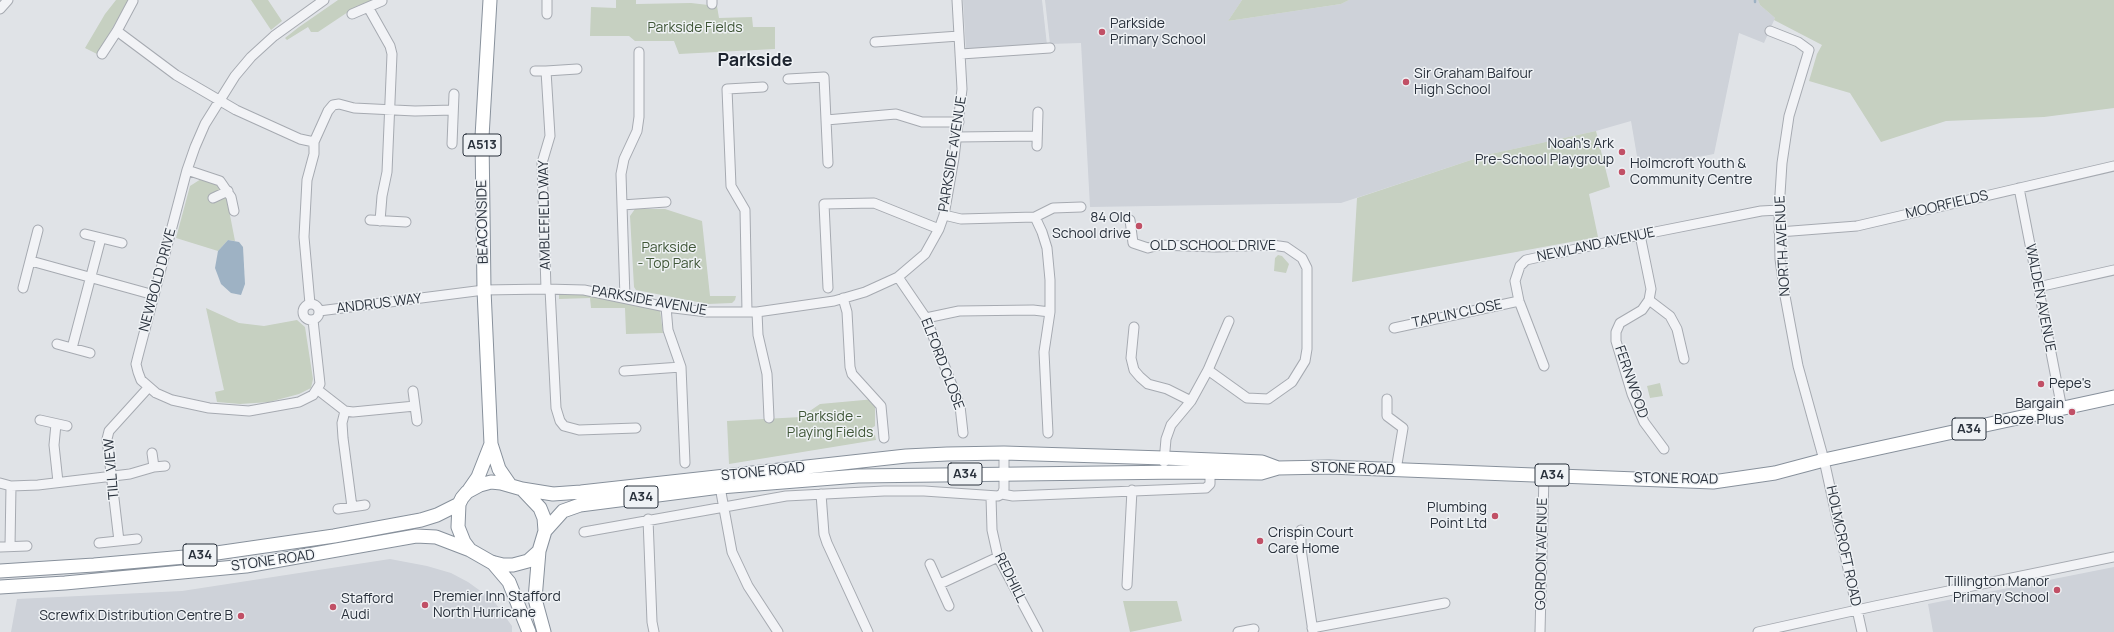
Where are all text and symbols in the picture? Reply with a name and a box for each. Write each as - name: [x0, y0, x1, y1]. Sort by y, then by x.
- place label: Parkside Primary School: [1110, 16, 1206, 48]
- park label: Parkside Fields: [647, 20, 743, 36]
- marker: Parkside Primary School: [1097, 27, 1107, 37]
- district label: Parkside: [717, 50, 793, 72]
- place label: Sir Graham Balfour High School: [1414, 66, 1533, 98]
- marker: Sir Graham Balfour High School: [1401, 77, 1411, 87]
- street label: PARKSIDE AVENUE: [936, 95, 970, 213]
- road number: A513: [463, 134, 501, 156]
- place label: Noah's Ark Pre-School Playgroup: [1475, 136, 1614, 168]
- marker: Noah's Ark Pre-School Playgroup: [1617, 147, 1627, 157]
- place label: Holmcroft Youth & Community Centre: [1630, 156, 1753, 188]
- street label: AMBLEFIELD WAY: [536, 160, 554, 270]
- marker: Holmcroft Youth & Community Centre: [1617, 167, 1627, 177]
- street label: BEACONSIDE: [474, 180, 492, 264]
- street label: MOORFIELDS: [1904, 187, 1990, 223]
- street label: NORTH AVENUE: [1772, 195, 1794, 297]
- place label: 84 Old School drive: [1052, 210, 1131, 242]
- marker: 84 Old School drive: [1134, 221, 1144, 231]
- street label: NEWLAND AVENUE: [1535, 224, 1657, 266]
- street label: NEWBOLD DRIVE: [136, 226, 180, 334]
- street label: OLD SCHOOL DRIVE: [1150, 238, 1276, 254]
- park label: Parkside - Top Park: [637, 240, 701, 272]
- street label: WALDEN AVENUE: [2021, 243, 2059, 353]
- street label: PARKSIDE AVENUE: [590, 283, 708, 319]
- street label: ANDRUS WAY: [336, 290, 422, 318]
- street label: TAPLIN CLOSE: [1410, 296, 1504, 332]
- street label: ELFORD CLOSE: [917, 316, 967, 412]
- street label: FERNWOOD: [1611, 343, 1651, 421]
- place label: Pepe's: [2049, 376, 2091, 392]
- marker: Pepe's: [2036, 379, 2046, 389]
- place label: Bargain Booze Plus: [1994, 396, 2064, 428]
- marker: Bargain Booze Plus: [2067, 407, 2077, 417]
- park label: Parkside - Playing Fields: [787, 409, 873, 442]
- road number: A34: [1952, 418, 1986, 440]
- street label: TILL VIEW: [101, 438, 123, 500]
- street label: STONE ROAD: [720, 459, 806, 485]
- street label: STONE ROAD: [1311, 459, 1395, 479]
- road number: A34: [948, 463, 982, 485]
- road number: A34: [1535, 464, 1569, 486]
- street label: STONE ROAD: [1634, 470, 1718, 488]
- street label: HOLMCROFT ROAD: [1822, 484, 1864, 608]
- road number: A34: [624, 486, 658, 508]
- street label: GORDON AVENUE: [1533, 498, 1551, 610]
- place label: Plumbing Point Ltd: [1427, 500, 1487, 532]
- marker: Plumbing Point Ltd: [1490, 511, 1500, 521]
- place label: Crispin Court Care Home: [1268, 525, 1354, 558]
- marker: Crispin Court Care Home: [1255, 536, 1265, 546]
- road number: A34: [183, 544, 217, 566]
- street label: STONE ROAD: [230, 547, 316, 575]
- street label: REDHILL: [991, 550, 1029, 606]
- place label: Tillington Manor Primary School: [1945, 574, 2049, 606]
- marker: Tillington Manor Primary School: [2052, 585, 2062, 595]
- place label: Premier Inn Stafford North Hurricane: [433, 589, 561, 622]
- place label: Stafford Audi: [341, 591, 393, 624]
- marker: Premier Inn Stafford North Hurricane: [420, 600, 430, 610]
- marker: Stafford Audi: [328, 602, 338, 612]
- place label: Screwfix Distribution Centre B: [39, 608, 233, 624]
- marker: Screwfix Distribution Centre B: [236, 611, 246, 621]

